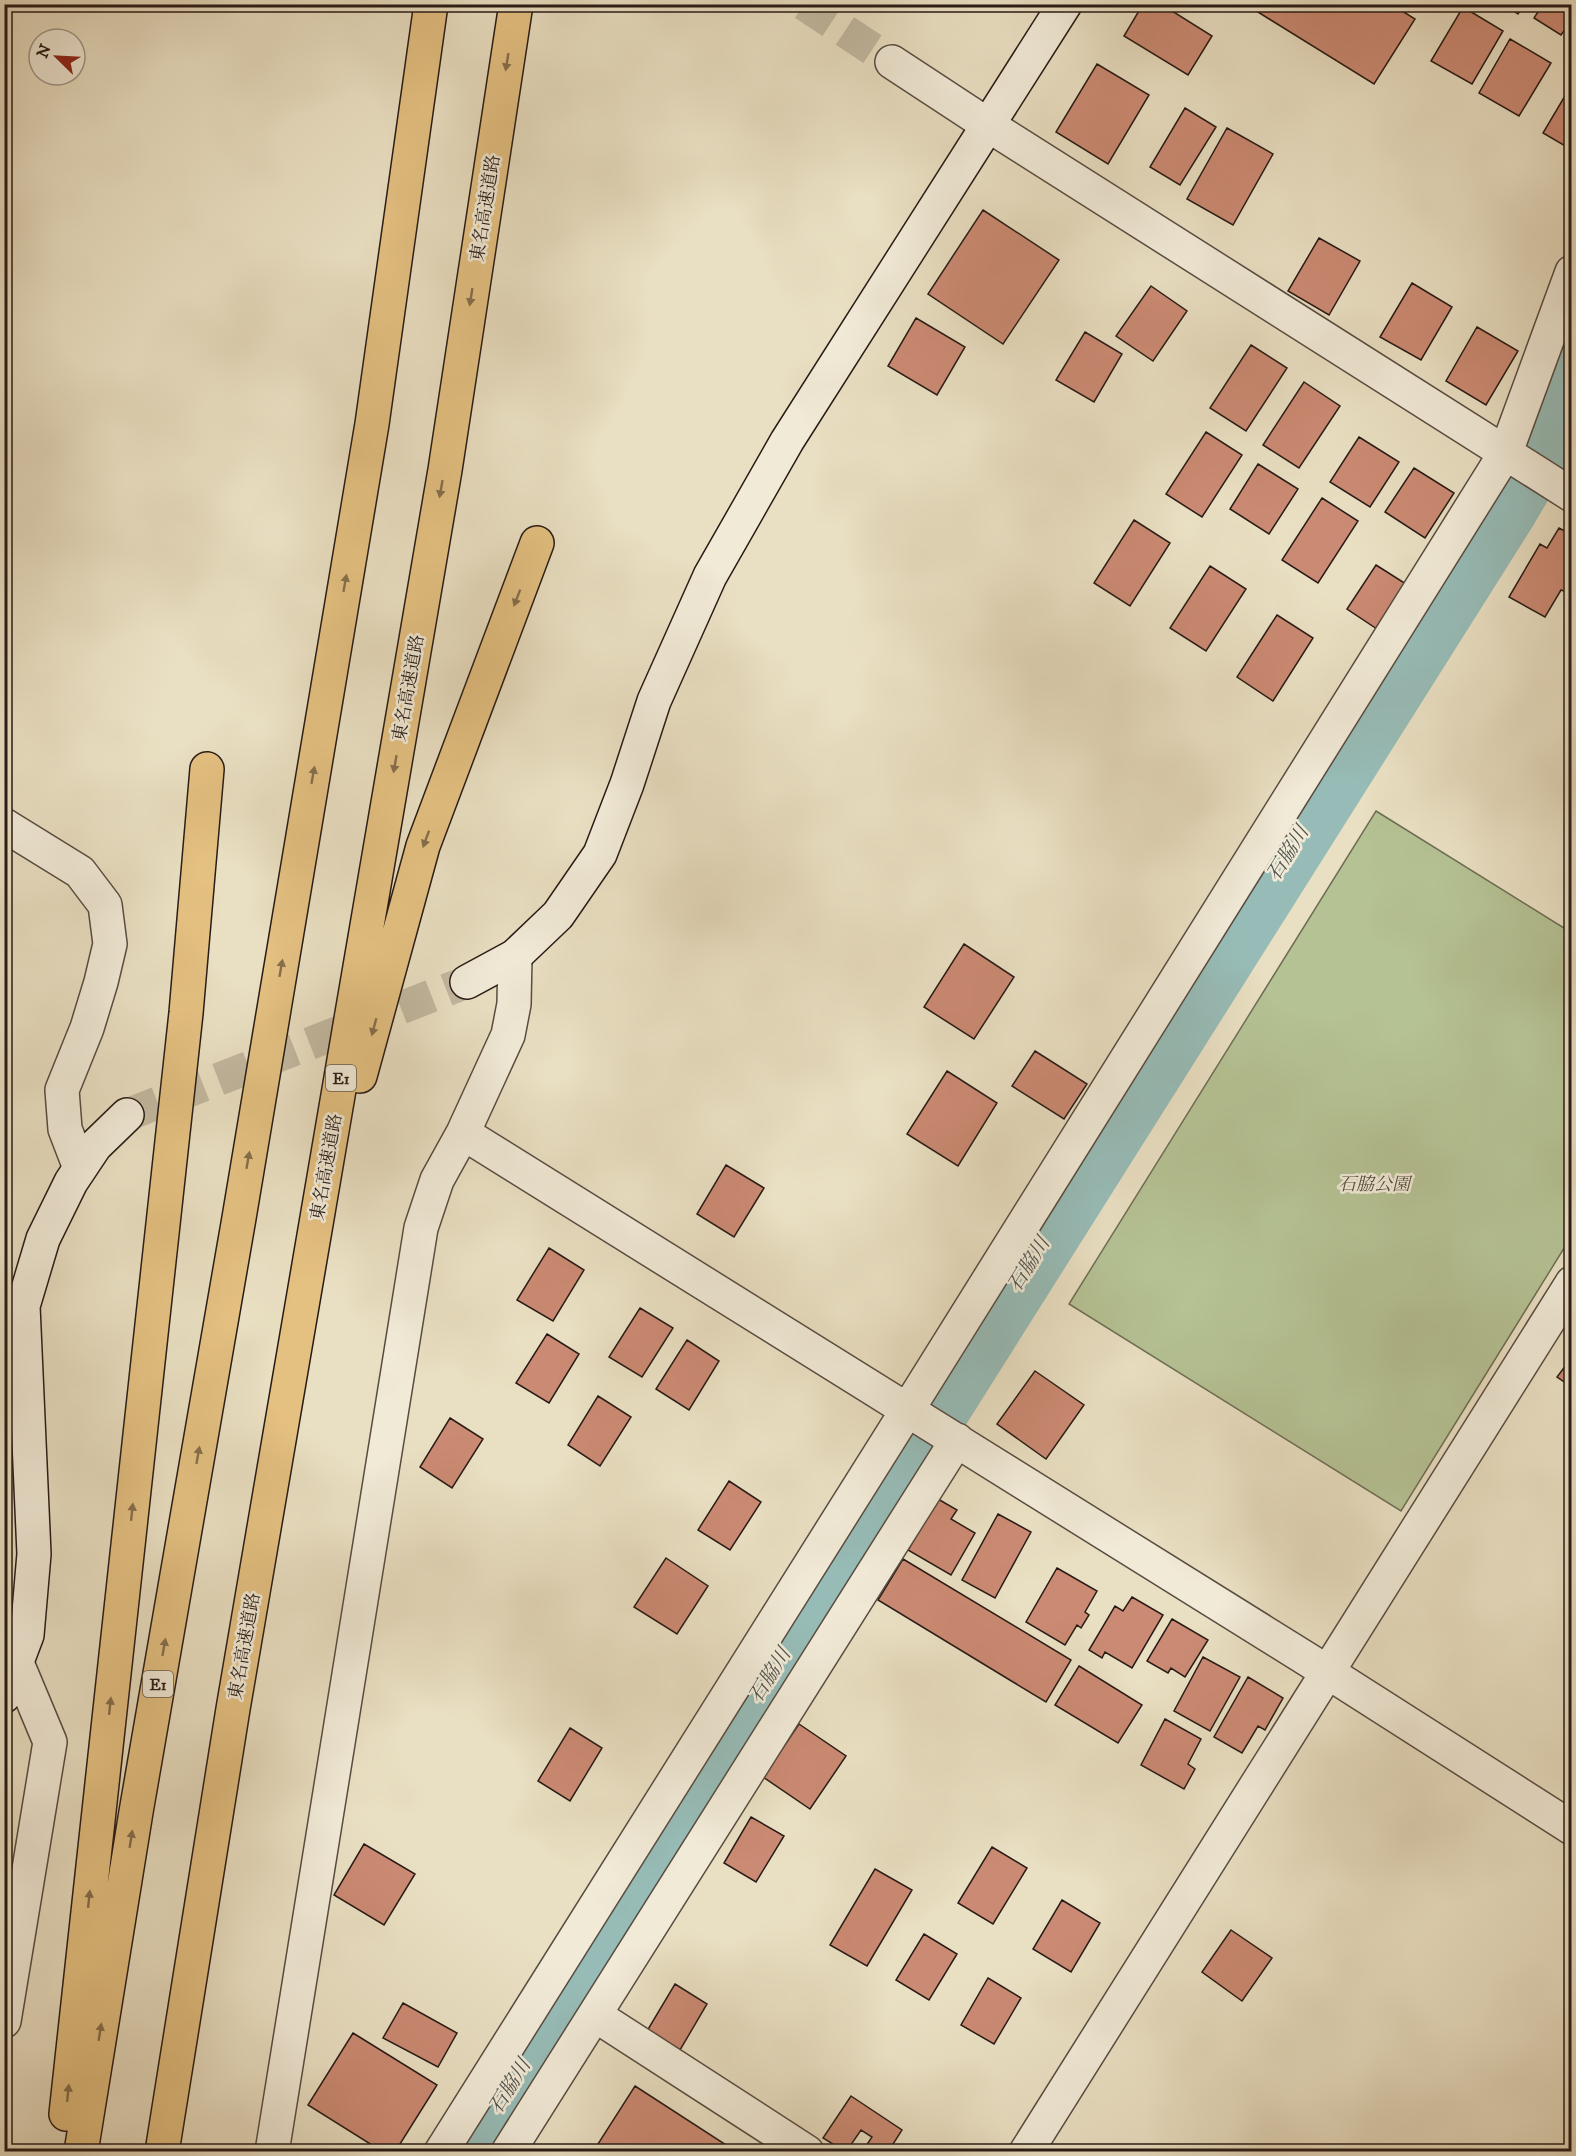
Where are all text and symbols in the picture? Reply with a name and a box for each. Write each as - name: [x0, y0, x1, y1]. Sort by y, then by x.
- north arrow: [27, 27, 87, 87]
- text: N: [32, 41, 56, 61]
- one-way arrow: [502, 53, 511, 72]
- street label: 東名高速道路: [467, 153, 505, 263]
- one-way arrow: [467, 287, 476, 306]
- one-way arrow: [437, 480, 446, 499]
- one-way arrow: [341, 574, 350, 593]
- one-way arrow: [511, 589, 521, 607]
- street label: 東名高速道路: [389, 633, 429, 743]
- one-way arrow: [390, 755, 399, 774]
- one-way arrow: [309, 766, 318, 785]
- water label: 石脇川: [1262, 820, 1316, 886]
- one-way arrow: [420, 830, 430, 848]
- one-way arrow: [276, 958, 285, 977]
- one-way arrow: [368, 1018, 378, 1036]
- road number: E1: [326, 1065, 356, 1091]
- street label: 東名高速道路: [307, 1112, 347, 1222]
- one-way arrow: [244, 1150, 253, 1169]
- park label: 石脇公園: [1338, 1174, 1413, 1196]
- water label: 石脇川: [1003, 1231, 1057, 1297]
- one-way arrow: [194, 1445, 203, 1464]
- one-way arrow: [127, 1502, 136, 1521]
- street label: 東名高速道路: [225, 1591, 265, 1701]
- one-way arrow: [160, 1637, 169, 1656]
- water label: 石脇川: [744, 1642, 798, 1708]
- road number: E1: [143, 1671, 173, 1697]
- one-way arrow: [106, 1696, 115, 1715]
- one-way arrow: [127, 1829, 136, 1848]
- one-way arrow: [84, 1890, 94, 1909]
- one-way arrow: [96, 2022, 105, 2041]
- water label: 石脇川: [484, 2053, 538, 2119]
- one-way arrow: [63, 2084, 73, 2103]

